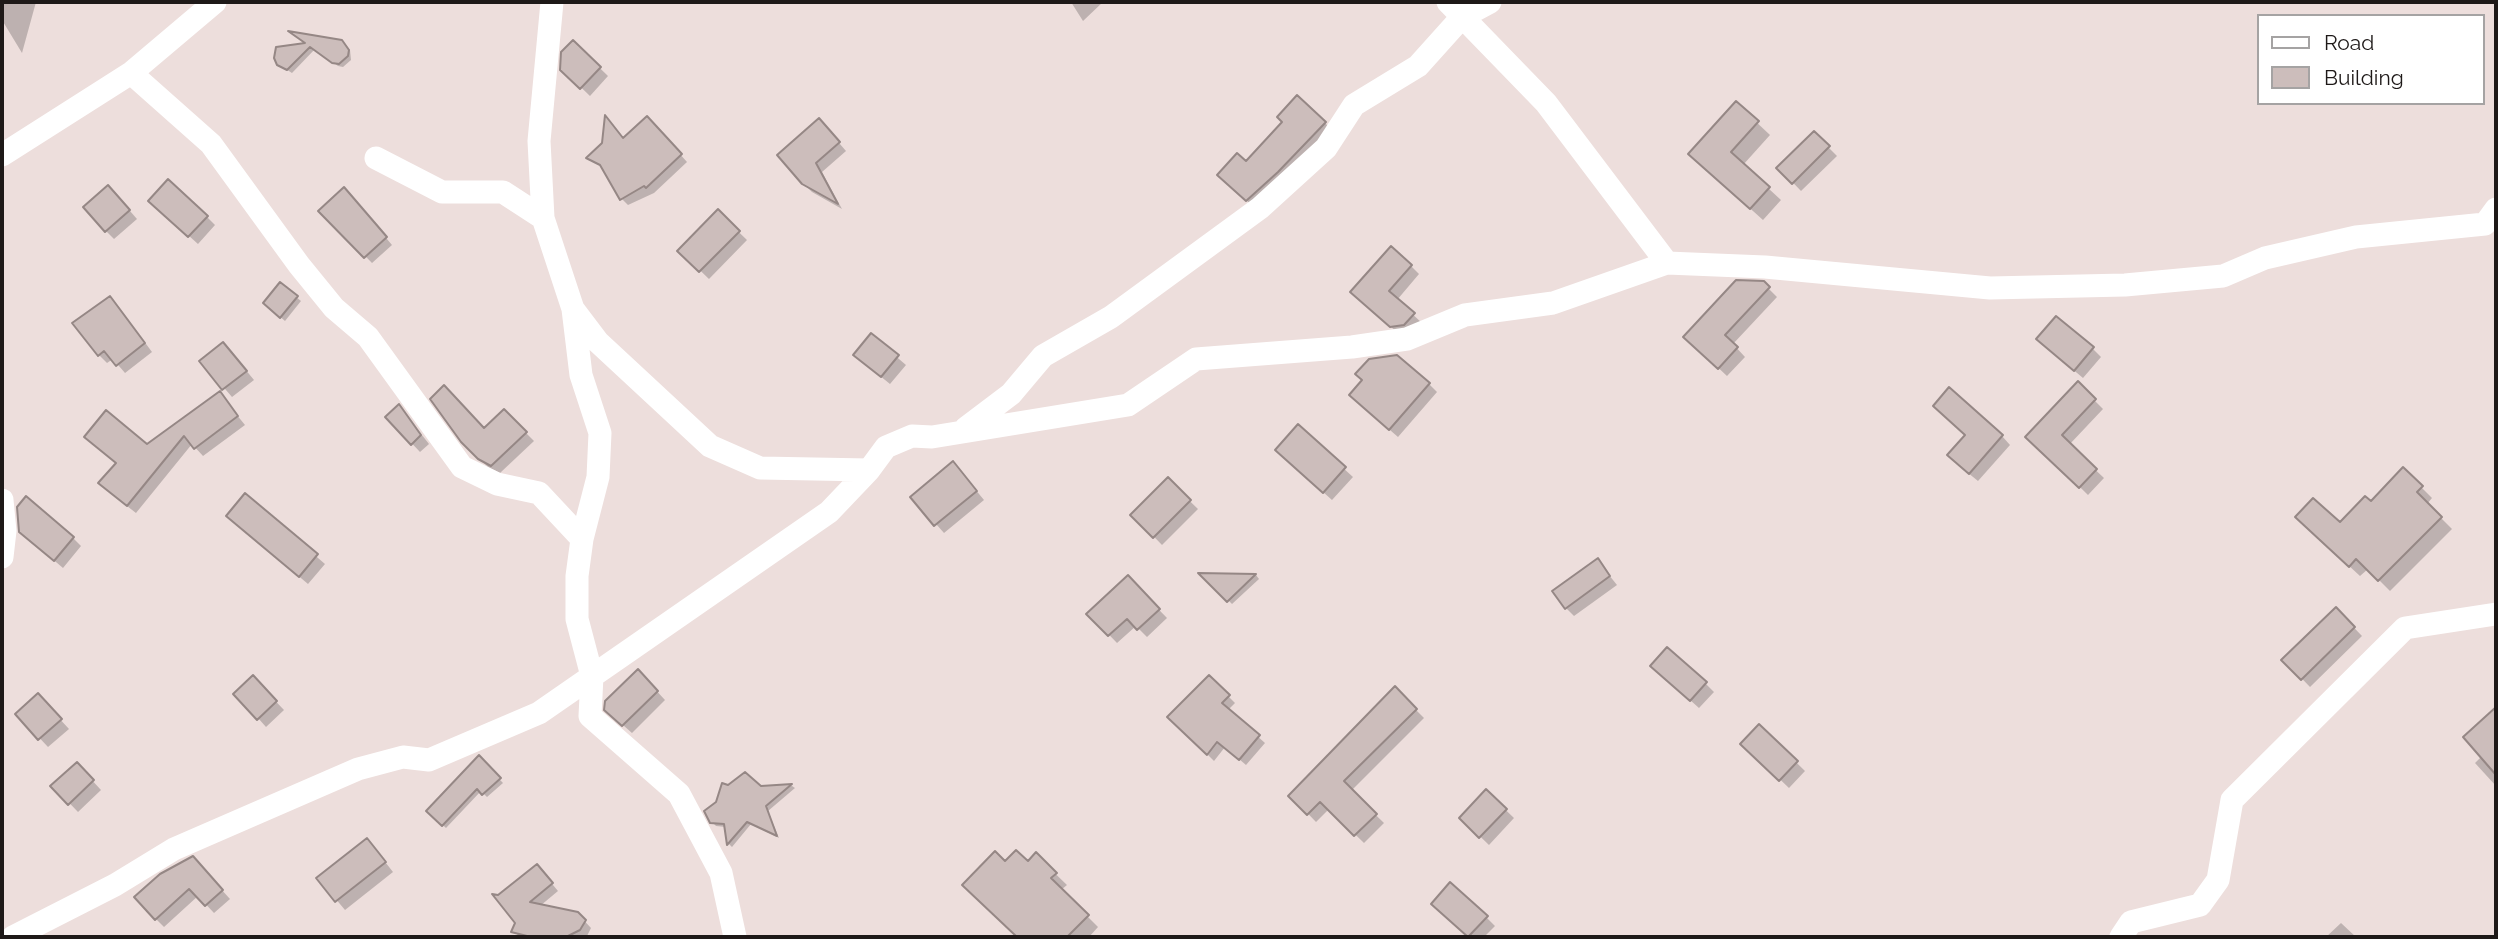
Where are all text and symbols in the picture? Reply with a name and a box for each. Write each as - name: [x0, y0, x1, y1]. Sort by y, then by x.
- legend: [2256, 14, 2484, 105]
- text: Road: [2324, 30, 2374, 55]
- text: Building: [2324, 65, 2404, 90]

